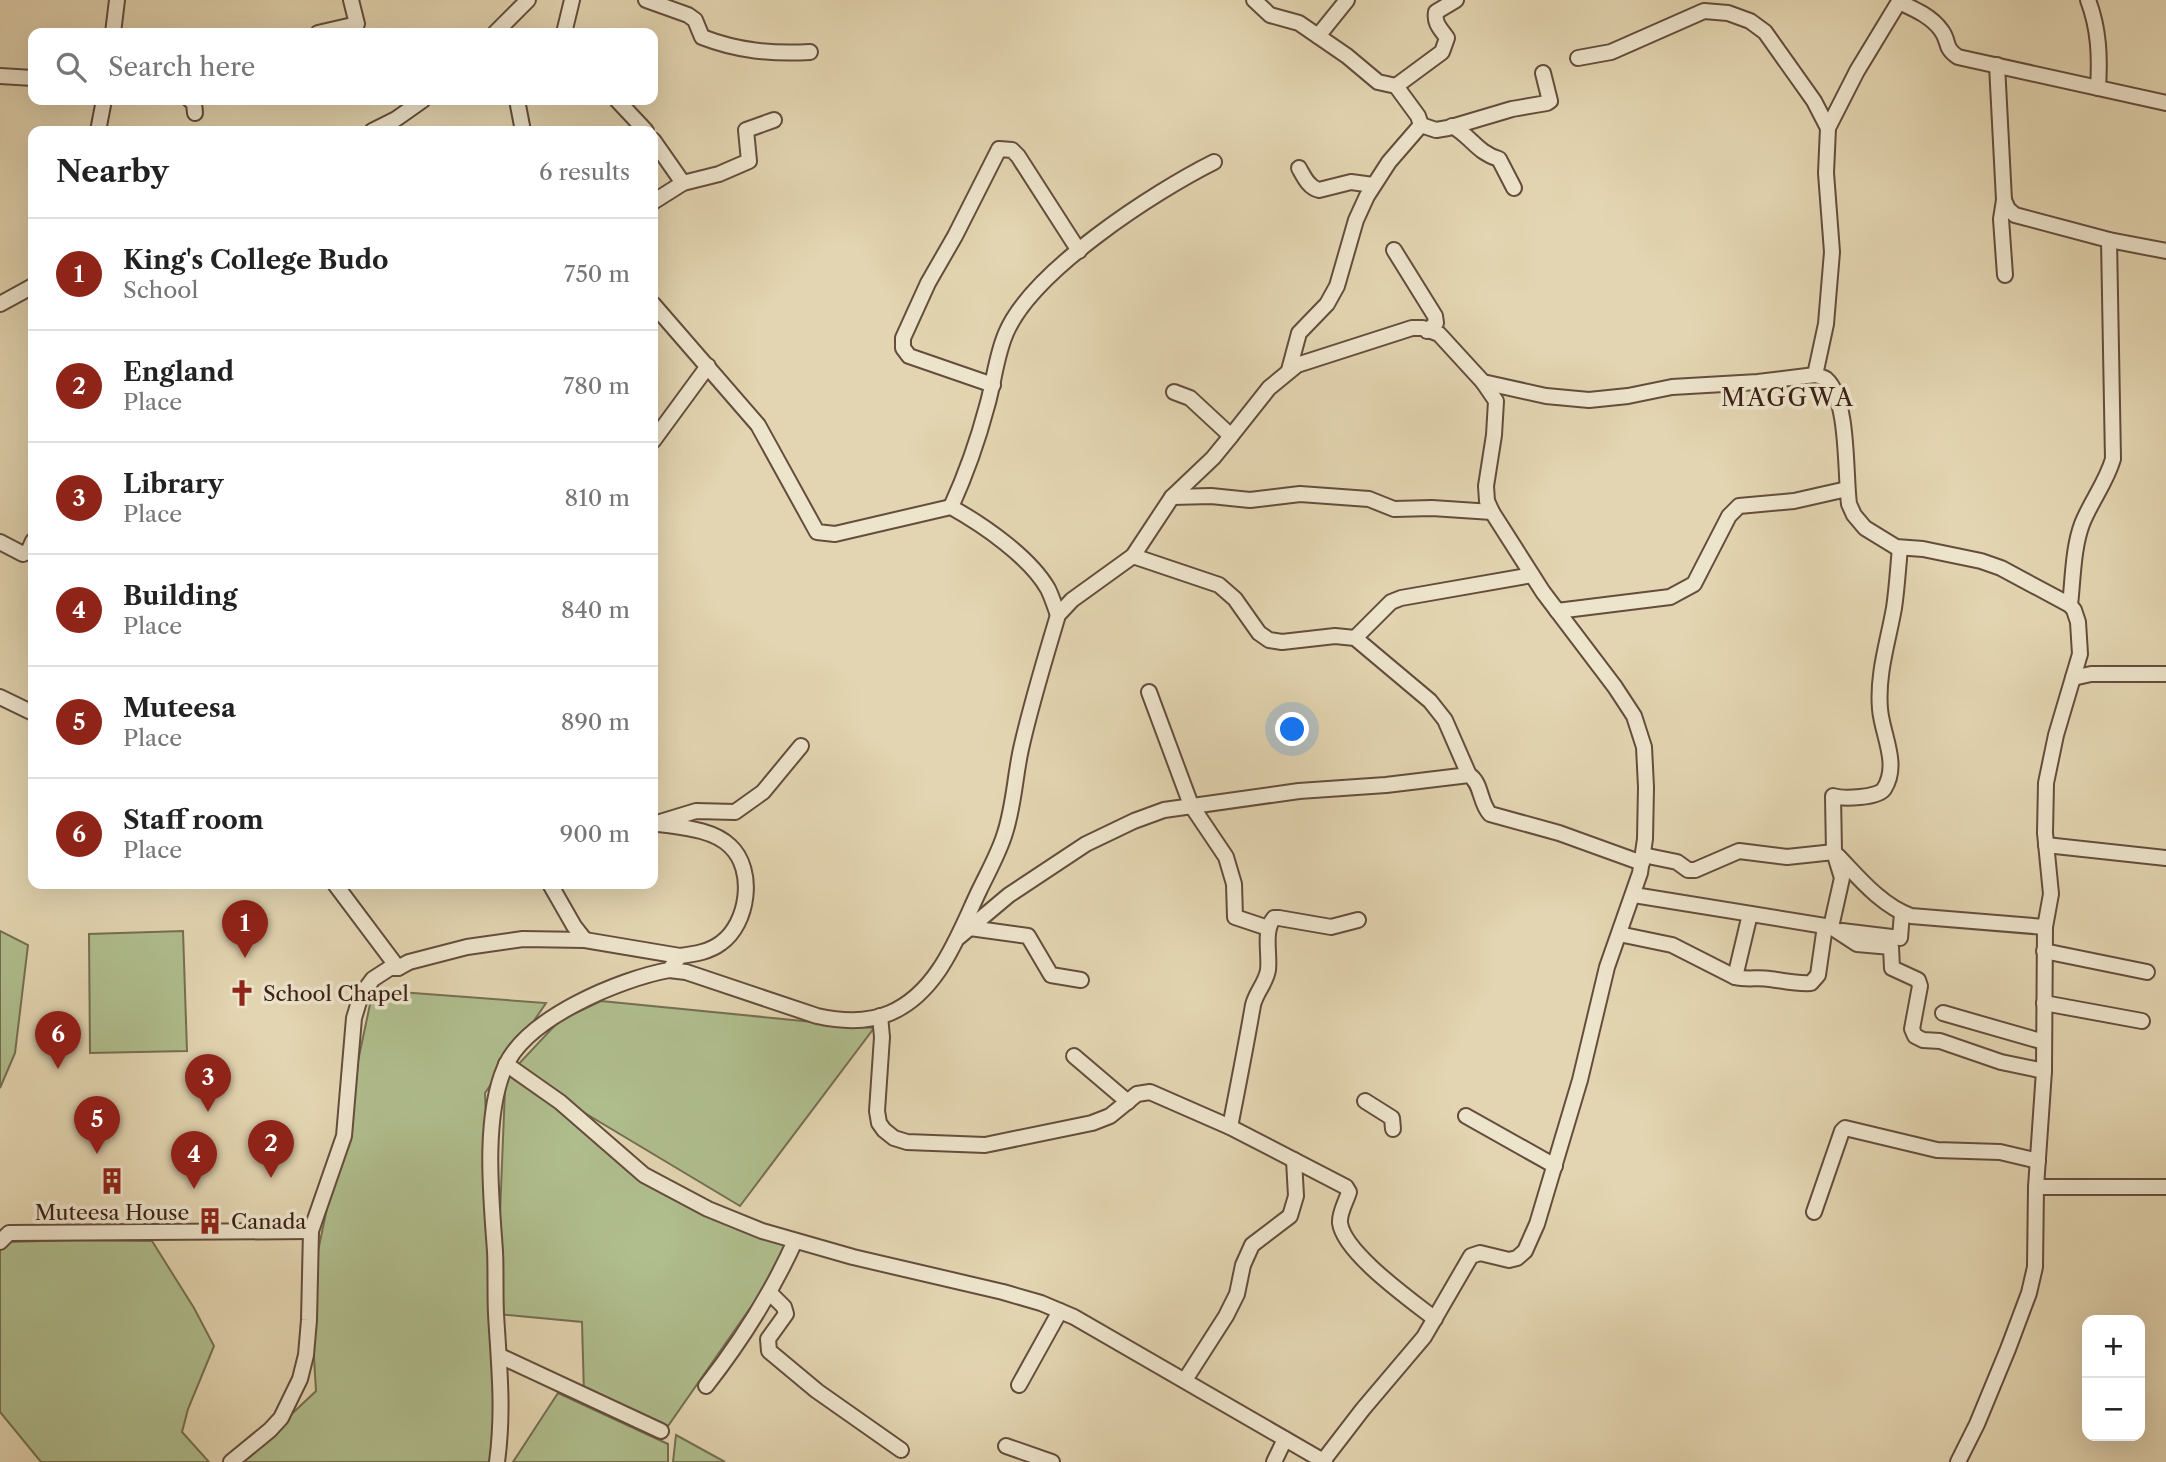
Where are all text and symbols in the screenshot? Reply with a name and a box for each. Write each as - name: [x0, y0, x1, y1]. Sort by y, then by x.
- search box: [28, 28, 658, 105]
- icon: search: [52, 48, 90, 86]
- text: Search here: [108, 51, 255, 83]
- text: Nearby: [56, 153, 169, 190]
- text: 6 results: [539, 158, 630, 186]
- text: King's College Budo: [123, 244, 389, 276]
- text: 1: [74, 260, 84, 288]
- text: 750 m: [564, 260, 630, 288]
- text: School: [123, 276, 198, 304]
- text: England: [123, 356, 234, 388]
- text: 2: [72, 372, 86, 400]
- text: 780 m: [563, 372, 630, 400]
- district label: MAGGWA: [1721, 383, 1855, 412]
- text: Place: [123, 388, 182, 416]
- text: Library: [123, 468, 223, 500]
- text: 3: [73, 484, 86, 512]
- text: 810 m: [565, 484, 630, 512]
- text: Place: [123, 500, 182, 528]
- text: Building: [123, 580, 237, 612]
- text: 4: [72, 596, 86, 624]
- text: 840 m: [561, 596, 630, 624]
- text: Place: [123, 612, 182, 640]
- text: Muteesa: [123, 692, 236, 724]
- text: 5: [73, 708, 85, 736]
- text: 890 m: [561, 708, 630, 736]
- your location: [1275, 712, 1309, 746]
- text: Place: [123, 724, 182, 752]
- text: Staff room: [123, 804, 264, 836]
- text: 6: [72, 820, 86, 848]
- text: 900 m: [560, 820, 630, 848]
- text: Place: [123, 836, 182, 864]
- pin: 1: [222, 900, 268, 958]
- church icon: School Chapel: [227, 978, 257, 1008]
- place label: School Chapel: [263, 981, 409, 1006]
- pin: 6: [35, 1011, 81, 1069]
- pin: 3: [185, 1054, 231, 1112]
- pin: 5: [74, 1096, 120, 1154]
- pin: 2: [248, 1120, 294, 1178]
- pin: 4: [171, 1131, 217, 1189]
- building icon: Muteesa House: [97, 1166, 127, 1196]
- place label: Muteesa House: [35, 1200, 189, 1225]
- building icon: Canada: [195, 1206, 225, 1236]
- place label: Canada: [231, 1209, 307, 1234]
- map controls: [2082, 1315, 2145, 1441]
- button: +: [2082, 1315, 2145, 1378]
- button: −: [2082, 1378, 2145, 1441]

